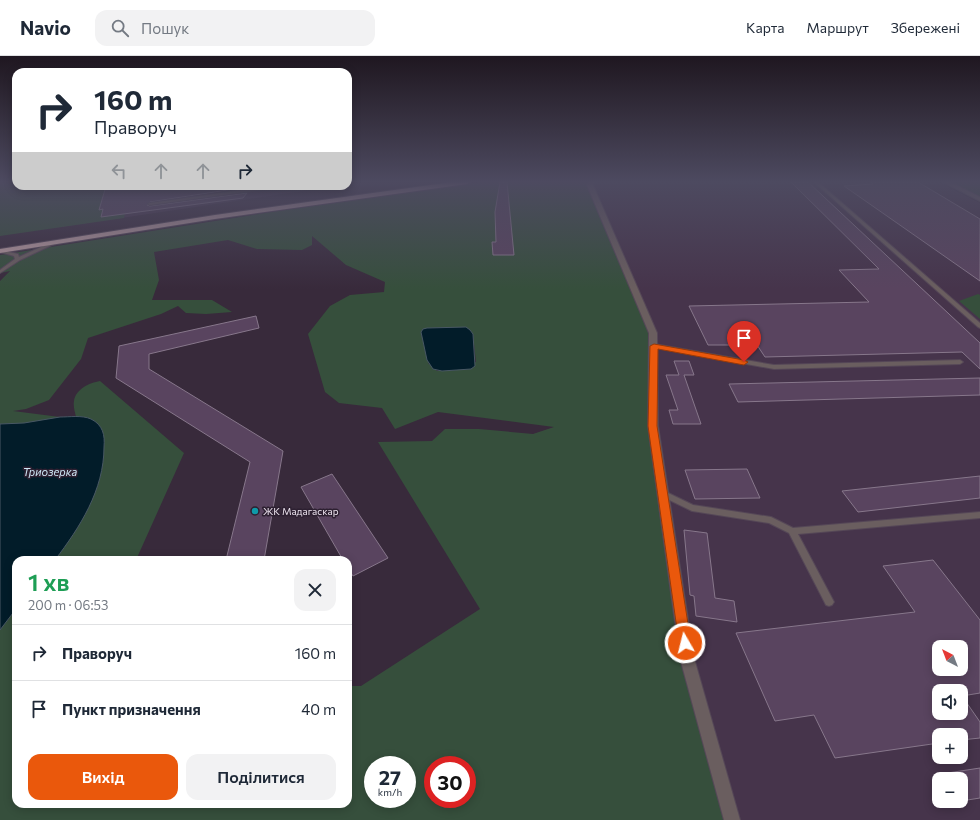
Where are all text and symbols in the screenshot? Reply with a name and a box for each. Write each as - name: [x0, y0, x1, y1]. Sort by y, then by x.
- search box: [95, 10, 375, 46]
- text: Navio: [20, 16, 71, 39]
- icon: search: [109, 17, 131, 39]
- text: Пошук: [141, 19, 189, 37]
- text: Карта: [746, 19, 785, 36]
- text: Маршрут: [807, 19, 869, 36]
- text: Збережені: [891, 19, 960, 36]
- text: 160 m: [94, 82, 172, 116]
- icon: right: [28, 84, 80, 136]
- text: Праворуч: [94, 116, 177, 138]
- icon: left: [108, 160, 130, 182]
- icon: ahead: [150, 160, 172, 182]
- icon: ahead: [192, 160, 214, 182]
- icon: right: [234, 160, 256, 182]
- pin: [727, 321, 761, 362]
- icon: arrive: [733, 327, 755, 349]
- water label: Триозерка: [23, 465, 78, 478]
- place label: ЖК Мадагаскар: [263, 505, 339, 517]
- marker: ЖК Мадагаскар: [250, 506, 260, 516]
- text: 1 хв: [28, 567, 70, 596]
- button: close: [294, 569, 336, 611]
- text: 200 m · 06:53: [28, 597, 108, 613]
- position arrow: [664, 622, 706, 664]
- north arrow: [932, 640, 968, 676]
- map controls: [932, 640, 968, 808]
- icon: right: [28, 642, 50, 664]
- text: Праворуч: [62, 644, 132, 662]
- text: 160 m: [295, 644, 336, 662]
- button: sound: [932, 684, 968, 720]
- icon: arrive: [28, 698, 50, 720]
- text: Пункт призначення: [62, 700, 201, 718]
- text: 40 m: [301, 700, 336, 718]
- button: +: [932, 728, 968, 764]
- button: Вихід: [28, 754, 178, 800]
- button: Поділитися: [186, 754, 336, 800]
- speed limit sign: 30: [424, 756, 476, 808]
- text: 27: [379, 765, 401, 789]
- button: −: [932, 772, 968, 808]
- text: km/h: [378, 786, 402, 798]

